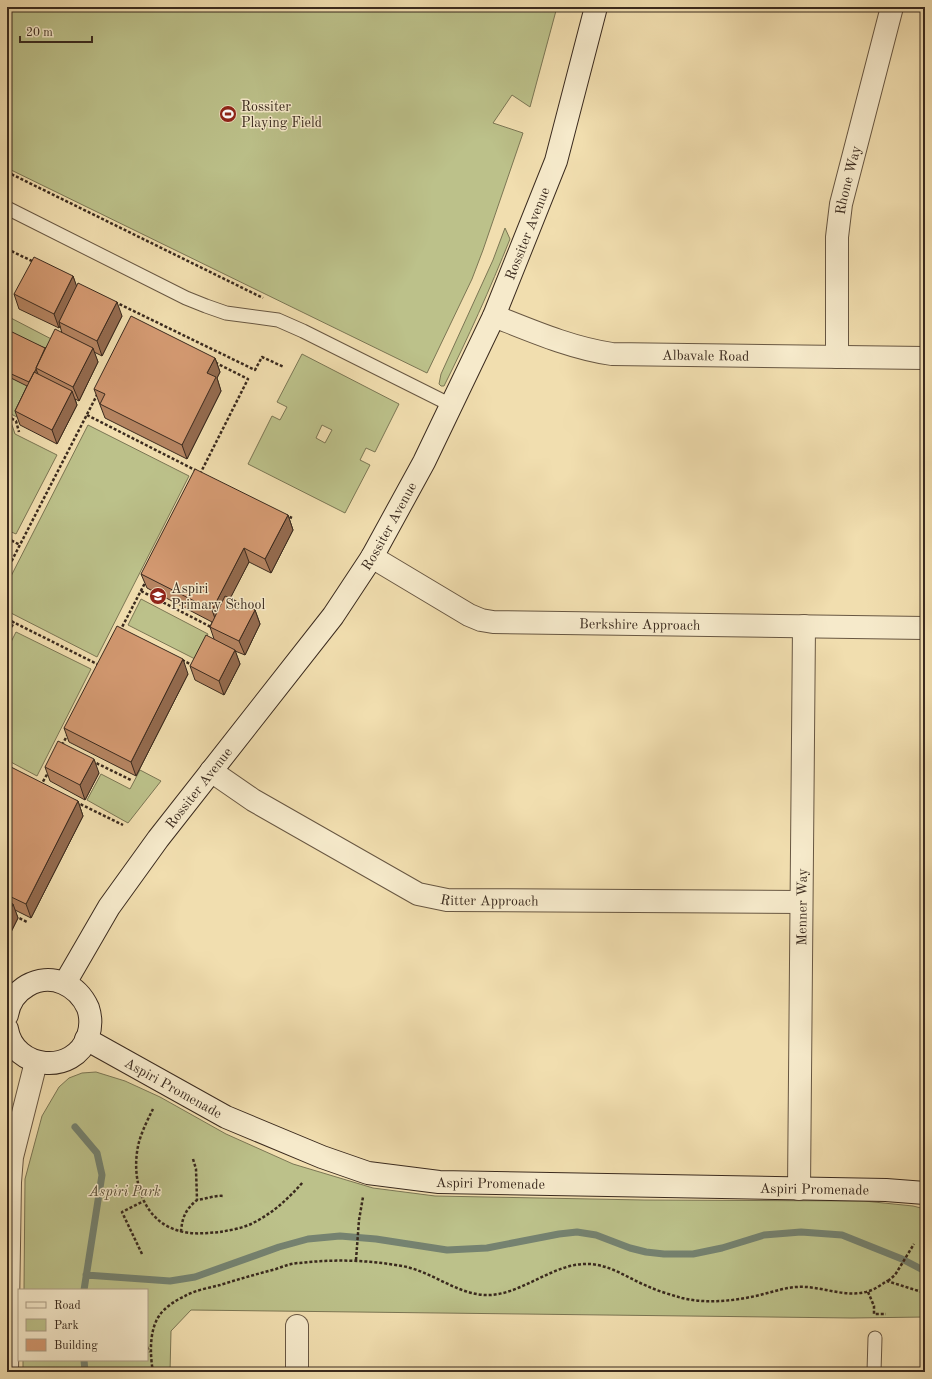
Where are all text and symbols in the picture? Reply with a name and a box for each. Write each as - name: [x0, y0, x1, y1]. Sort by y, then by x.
- scale bar: [20, 18, 92, 44]
- text: 20 m: [26, 27, 53, 39]
- place label: Rossiter Playing Field: [241, 100, 322, 130]
- sports icon: Rossiter Playing Field: [218, 104, 238, 124]
- street label: Rhone Way: [834, 144, 864, 215]
- street label: Rossiter Avenue: [503, 185, 553, 282]
- street label: Albavale Road: [662, 349, 750, 364]
- street label: Rossiter Avenue: [359, 480, 420, 573]
- place label: Aspiri Primary School: [171, 582, 265, 612]
- school or university icon: Aspiri Primary School: [148, 586, 168, 606]
- street label: Berkshire Approach: [579, 617, 701, 633]
- street label: Rossiter Avenue: [163, 745, 235, 831]
- street label: Menner Way: [795, 868, 810, 946]
- street label: Ritter Approach: [439, 893, 539, 909]
- street label: Aspiri Promenade: [122, 1056, 224, 1121]
- street label: Aspiri Promenade: [436, 1176, 545, 1192]
- street label: Aspiri Promenade: [760, 1182, 869, 1198]
- park label: Aspiri Park: [88, 1185, 161, 1200]
- legend: [18, 1289, 148, 1361]
- text: Road: [54, 1300, 81, 1312]
- text: Park: [54, 1320, 79, 1332]
- text: Building: [54, 1340, 98, 1352]

